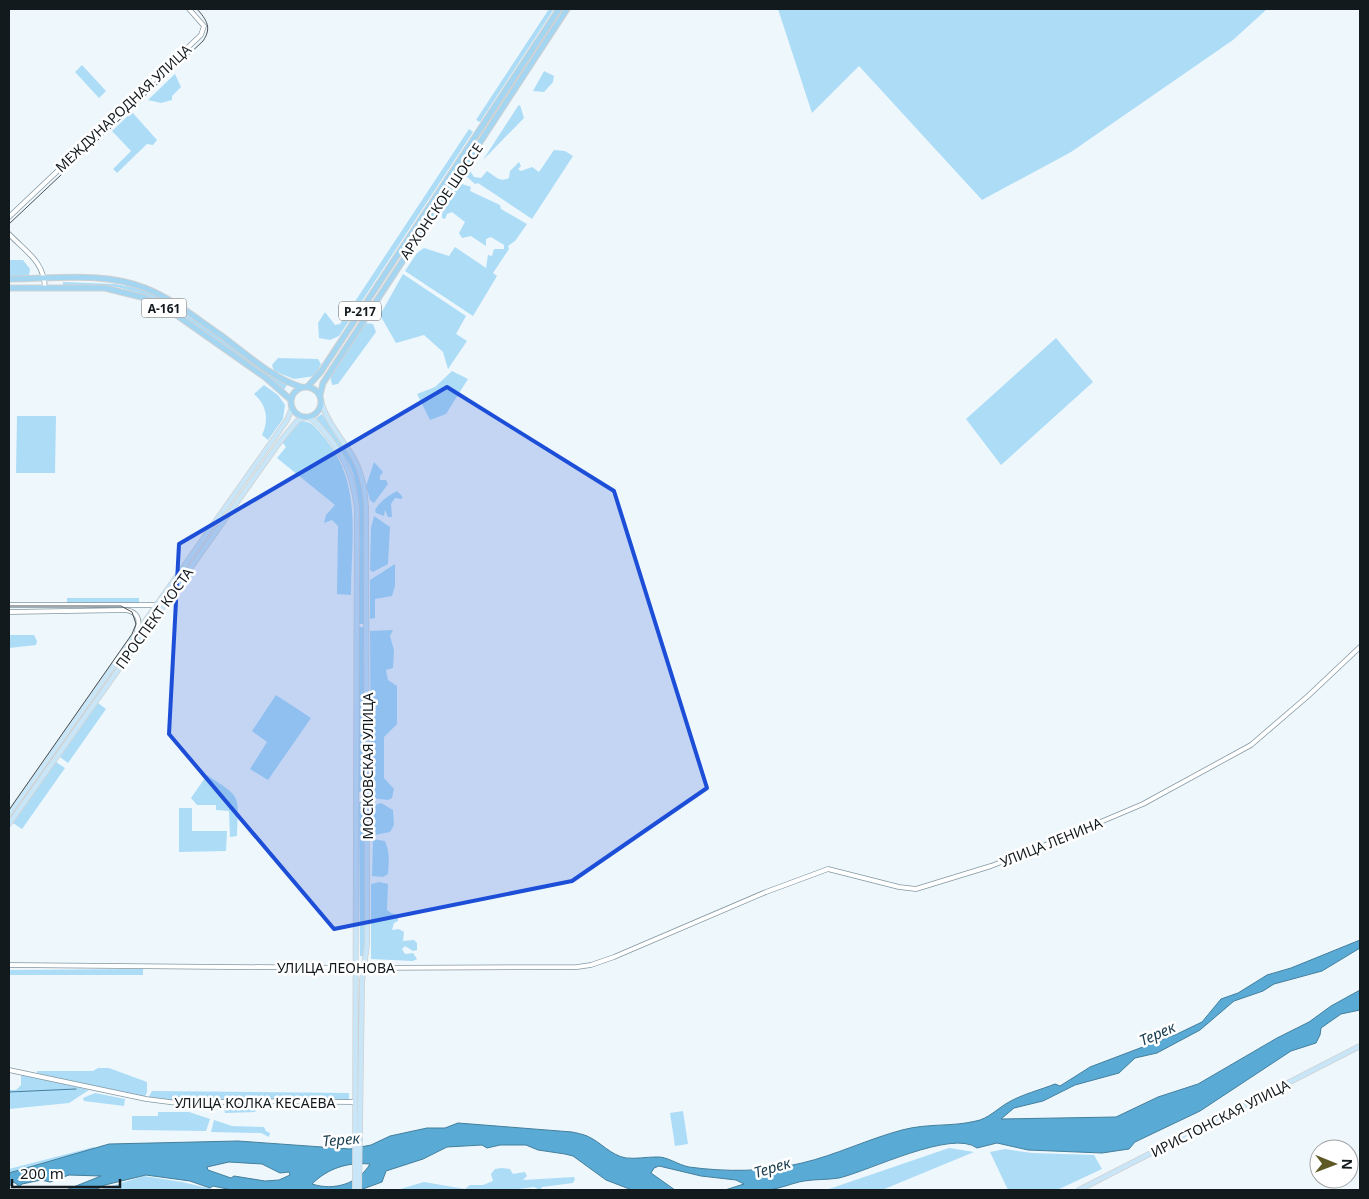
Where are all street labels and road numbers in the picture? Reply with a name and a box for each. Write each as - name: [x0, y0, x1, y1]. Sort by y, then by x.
- street label: МЕЖДУНАРОДНАЯ УЛИЦА: [51, 40, 195, 176]
- street label: АРХОНСКОЕ ШОССЕ: [395, 139, 487, 263]
- road number: А-161: [142, 298, 186, 318]
- road number: Р-217: [339, 302, 381, 321]
- street label: ПРОСПЕКТ КОСТА: [111, 564, 197, 672]
- street label: МОСКОВСКАЯ УЛИЦА: [358, 693, 377, 839]
- street label: УЛИЦА ЛЕНИНА: [997, 813, 1105, 871]
- street label: УЛИЦА ЛЕОНОВА: [277, 958, 395, 977]
- street label: ИРИСТОНСКАЯ УЛИЦА: [1147, 1075, 1293, 1161]
- street label: УЛИЦА КОЛКА КЕСАЕВА: [175, 1093, 336, 1112]

